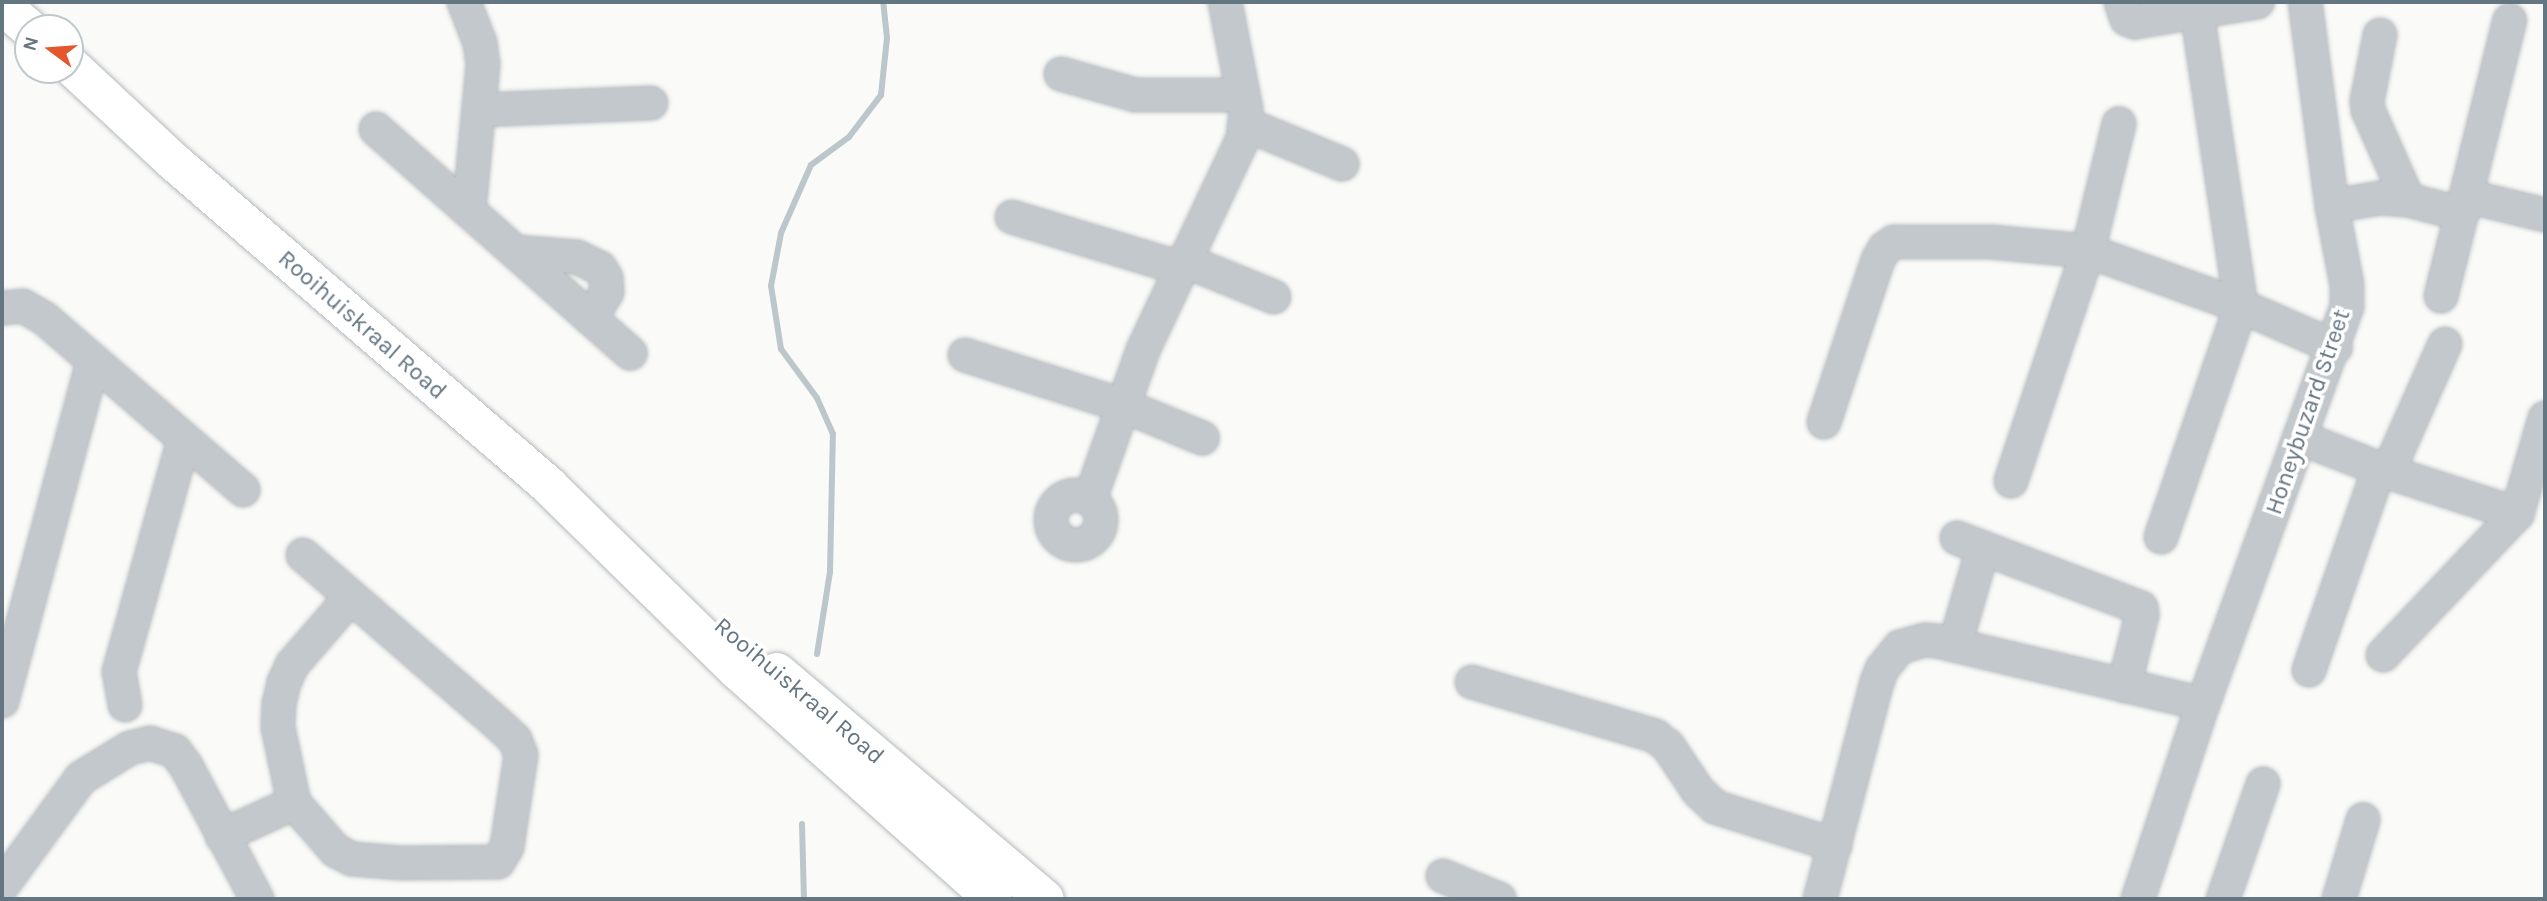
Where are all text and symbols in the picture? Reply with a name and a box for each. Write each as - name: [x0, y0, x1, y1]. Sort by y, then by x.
- north arrow: [14, 14, 84, 84]
- text: N: [18, 34, 43, 53]
- street label: Rooihuiskraal Road: [272, 244, 452, 406]
- street label: Honeybuzard Street: [2259, 306, 2357, 518]
- street label: Rooihuiskraal Road: [708, 611, 890, 771]

